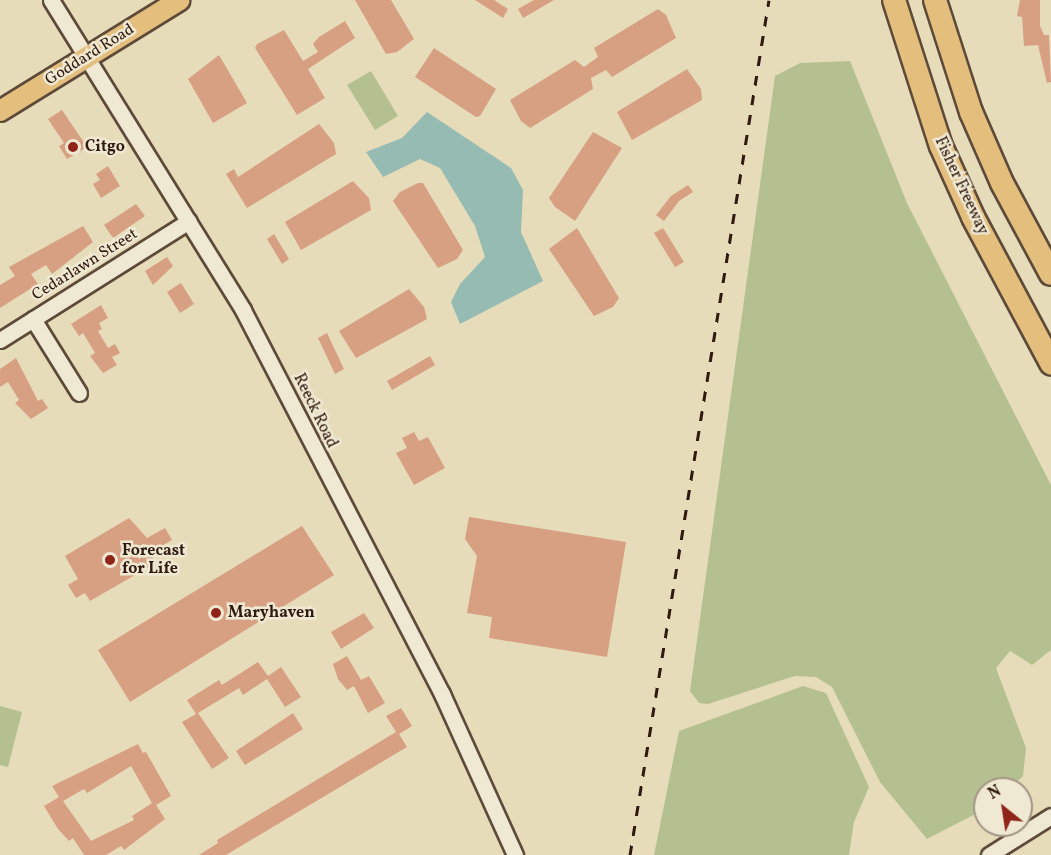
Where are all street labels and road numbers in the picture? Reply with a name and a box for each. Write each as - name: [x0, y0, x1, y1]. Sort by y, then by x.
- street label: Goddard Road: [42, 20, 138, 90]
- street label: Fisher Freeway: [930, 134, 992, 238]
- street label: Cedarlawn Street: [29, 225, 141, 305]
- street label: Reeck Road: [289, 371, 341, 451]

